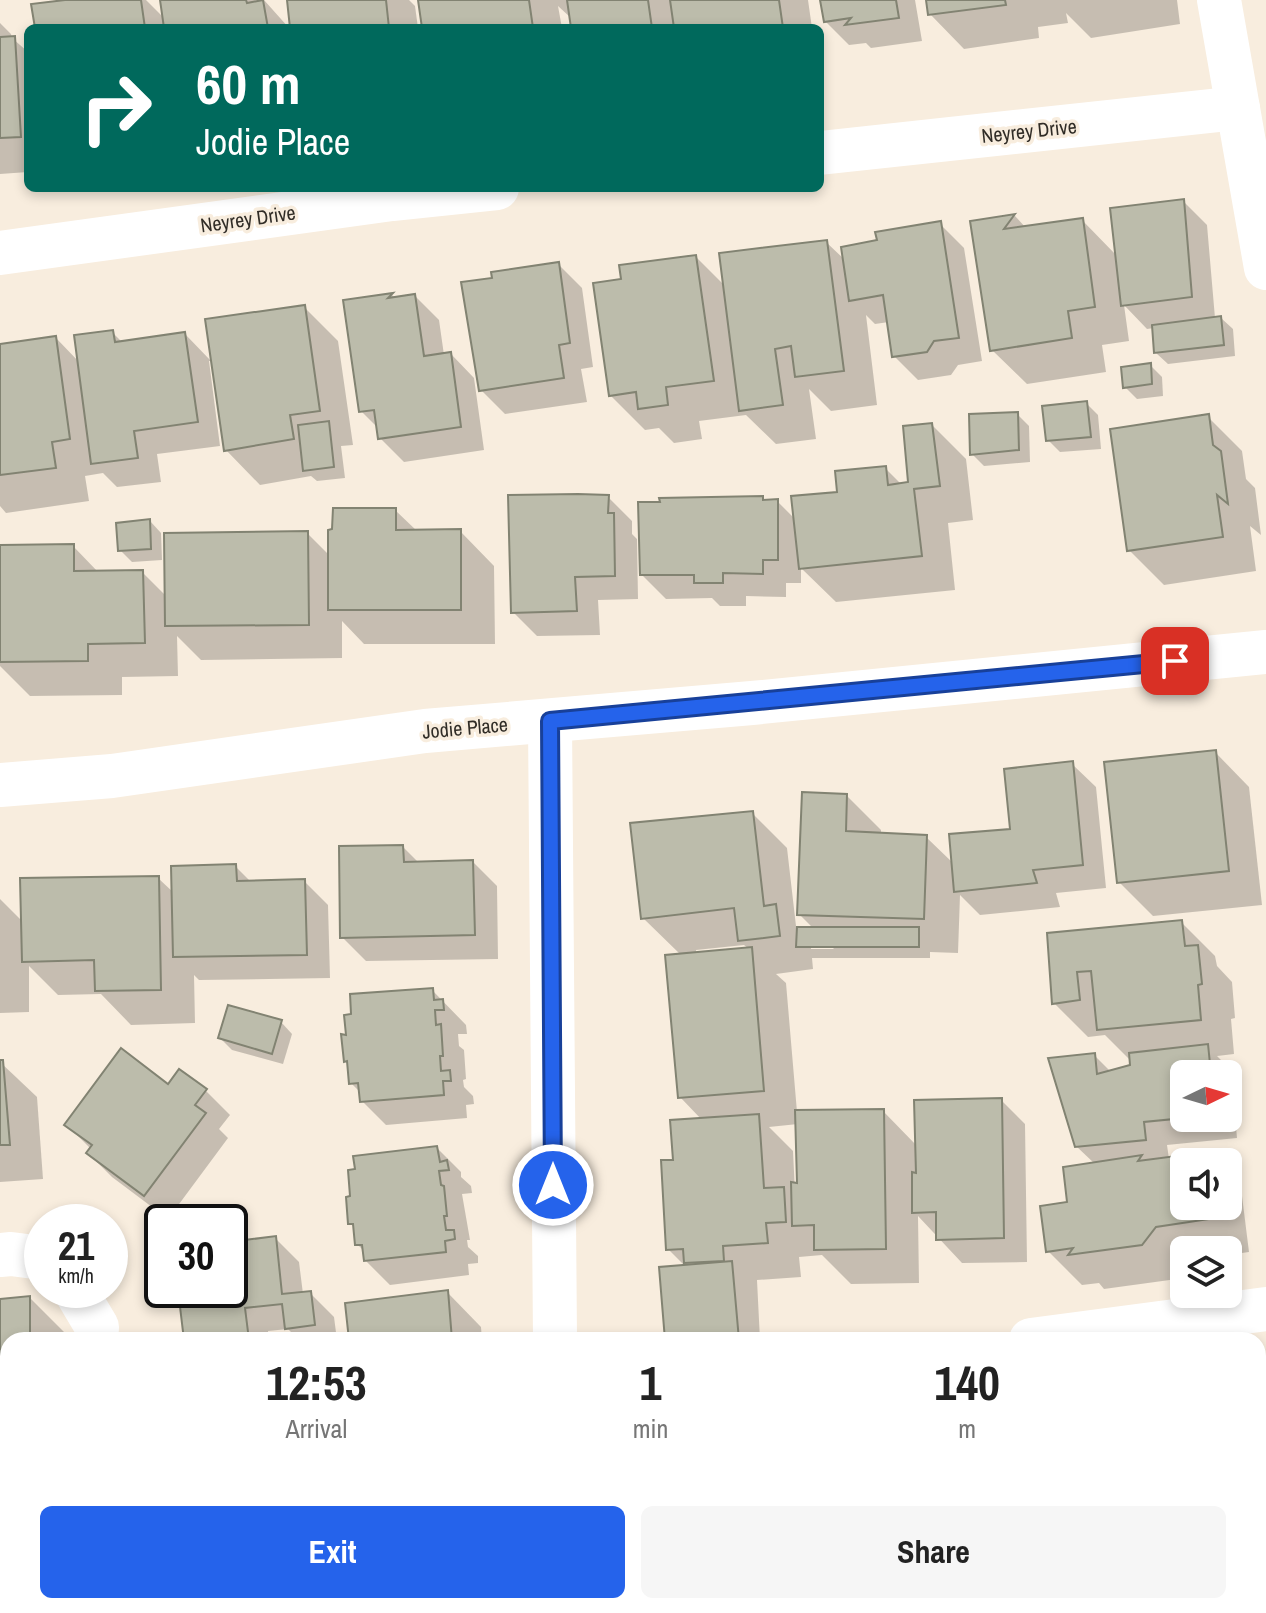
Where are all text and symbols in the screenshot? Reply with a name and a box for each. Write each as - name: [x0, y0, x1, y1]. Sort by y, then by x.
- text: 60 m: [196, 46, 301, 121]
- icon: right: [64, 56, 168, 160]
- street label: Neyrey Drive: [980, 112, 1078, 149]
- text: Jodie Place: [196, 118, 350, 166]
- street label: Neyrey Drive: [199, 198, 297, 239]
- pin: [1141, 627, 1209, 695]
- icon: arrive: [1153, 639, 1197, 683]
- street label: Jodie Place: [421, 710, 509, 745]
- north arrow: [1170, 1060, 1242, 1132]
- map controls: [1170, 1060, 1242, 1308]
- position arrow: [511, 1143, 595, 1227]
- button: sound: [1170, 1148, 1242, 1220]
- speed limit sign: 30: [144, 1204, 248, 1308]
- text: 21: [58, 1219, 94, 1272]
- button: layers: [1170, 1236, 1242, 1308]
- text: km/h: [58, 1262, 94, 1289]
- text: 12:53: [266, 1350, 367, 1415]
- text: 1: [640, 1350, 661, 1415]
- text: 140: [934, 1350, 1000, 1415]
- text: Arrival: [286, 1411, 347, 1446]
- text: min: [633, 1411, 668, 1446]
- text: m: [958, 1411, 976, 1446]
- button: Exit: [40, 1506, 625, 1598]
- button: Share: [641, 1506, 1226, 1598]

